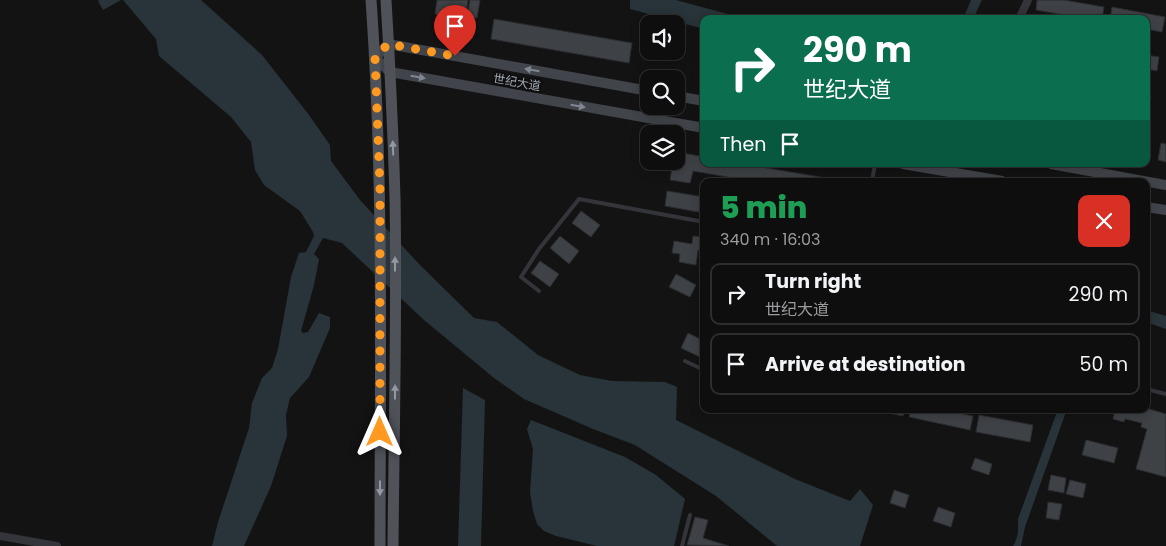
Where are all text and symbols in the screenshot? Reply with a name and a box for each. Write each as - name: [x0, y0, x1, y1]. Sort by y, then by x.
- pin: [434, 5, 476, 56]
- icon: arrive: [441, 12, 469, 40]
- map controls: [640, 15, 685, 170]
- button: sound: [640, 15, 685, 60]
- text: 290 m: [803, 25, 912, 74]
- icon: right: [720, 35, 785, 100]
- one-way arrow: [524, 65, 540, 73]
- street label: 世纪大道: [492, 69, 542, 95]
- button: search: [640, 70, 685, 115]
- one-way arrow: [410, 73, 426, 81]
- text: 世纪大道: [803, 74, 891, 105]
- one-way arrow: [570, 102, 586, 110]
- button: layers: [640, 125, 685, 170]
- icon: arrive: [776, 130, 804, 158]
- text: Then: [720, 131, 766, 158]
- one-way arrow: [389, 140, 397, 156]
- text: 5 min: [720, 186, 807, 229]
- button: close: [1078, 195, 1130, 247]
- text: 340 m · 16:03: [720, 228, 820, 251]
- one-way arrow: [391, 255, 399, 271]
- text: Turn right: [765, 268, 861, 295]
- icon: right: [722, 280, 750, 308]
- text: 290 m: [1069, 281, 1128, 308]
- text: 世纪大道: [765, 298, 829, 321]
- icon: arrive: [722, 350, 750, 378]
- text: Arrive at destination: [765, 351, 966, 378]
- text: 50 m: [1079, 351, 1128, 378]
- one-way arrow: [391, 384, 399, 400]
- position arrow: [353, 405, 405, 457]
- one-way arrow: [376, 481, 384, 497]

